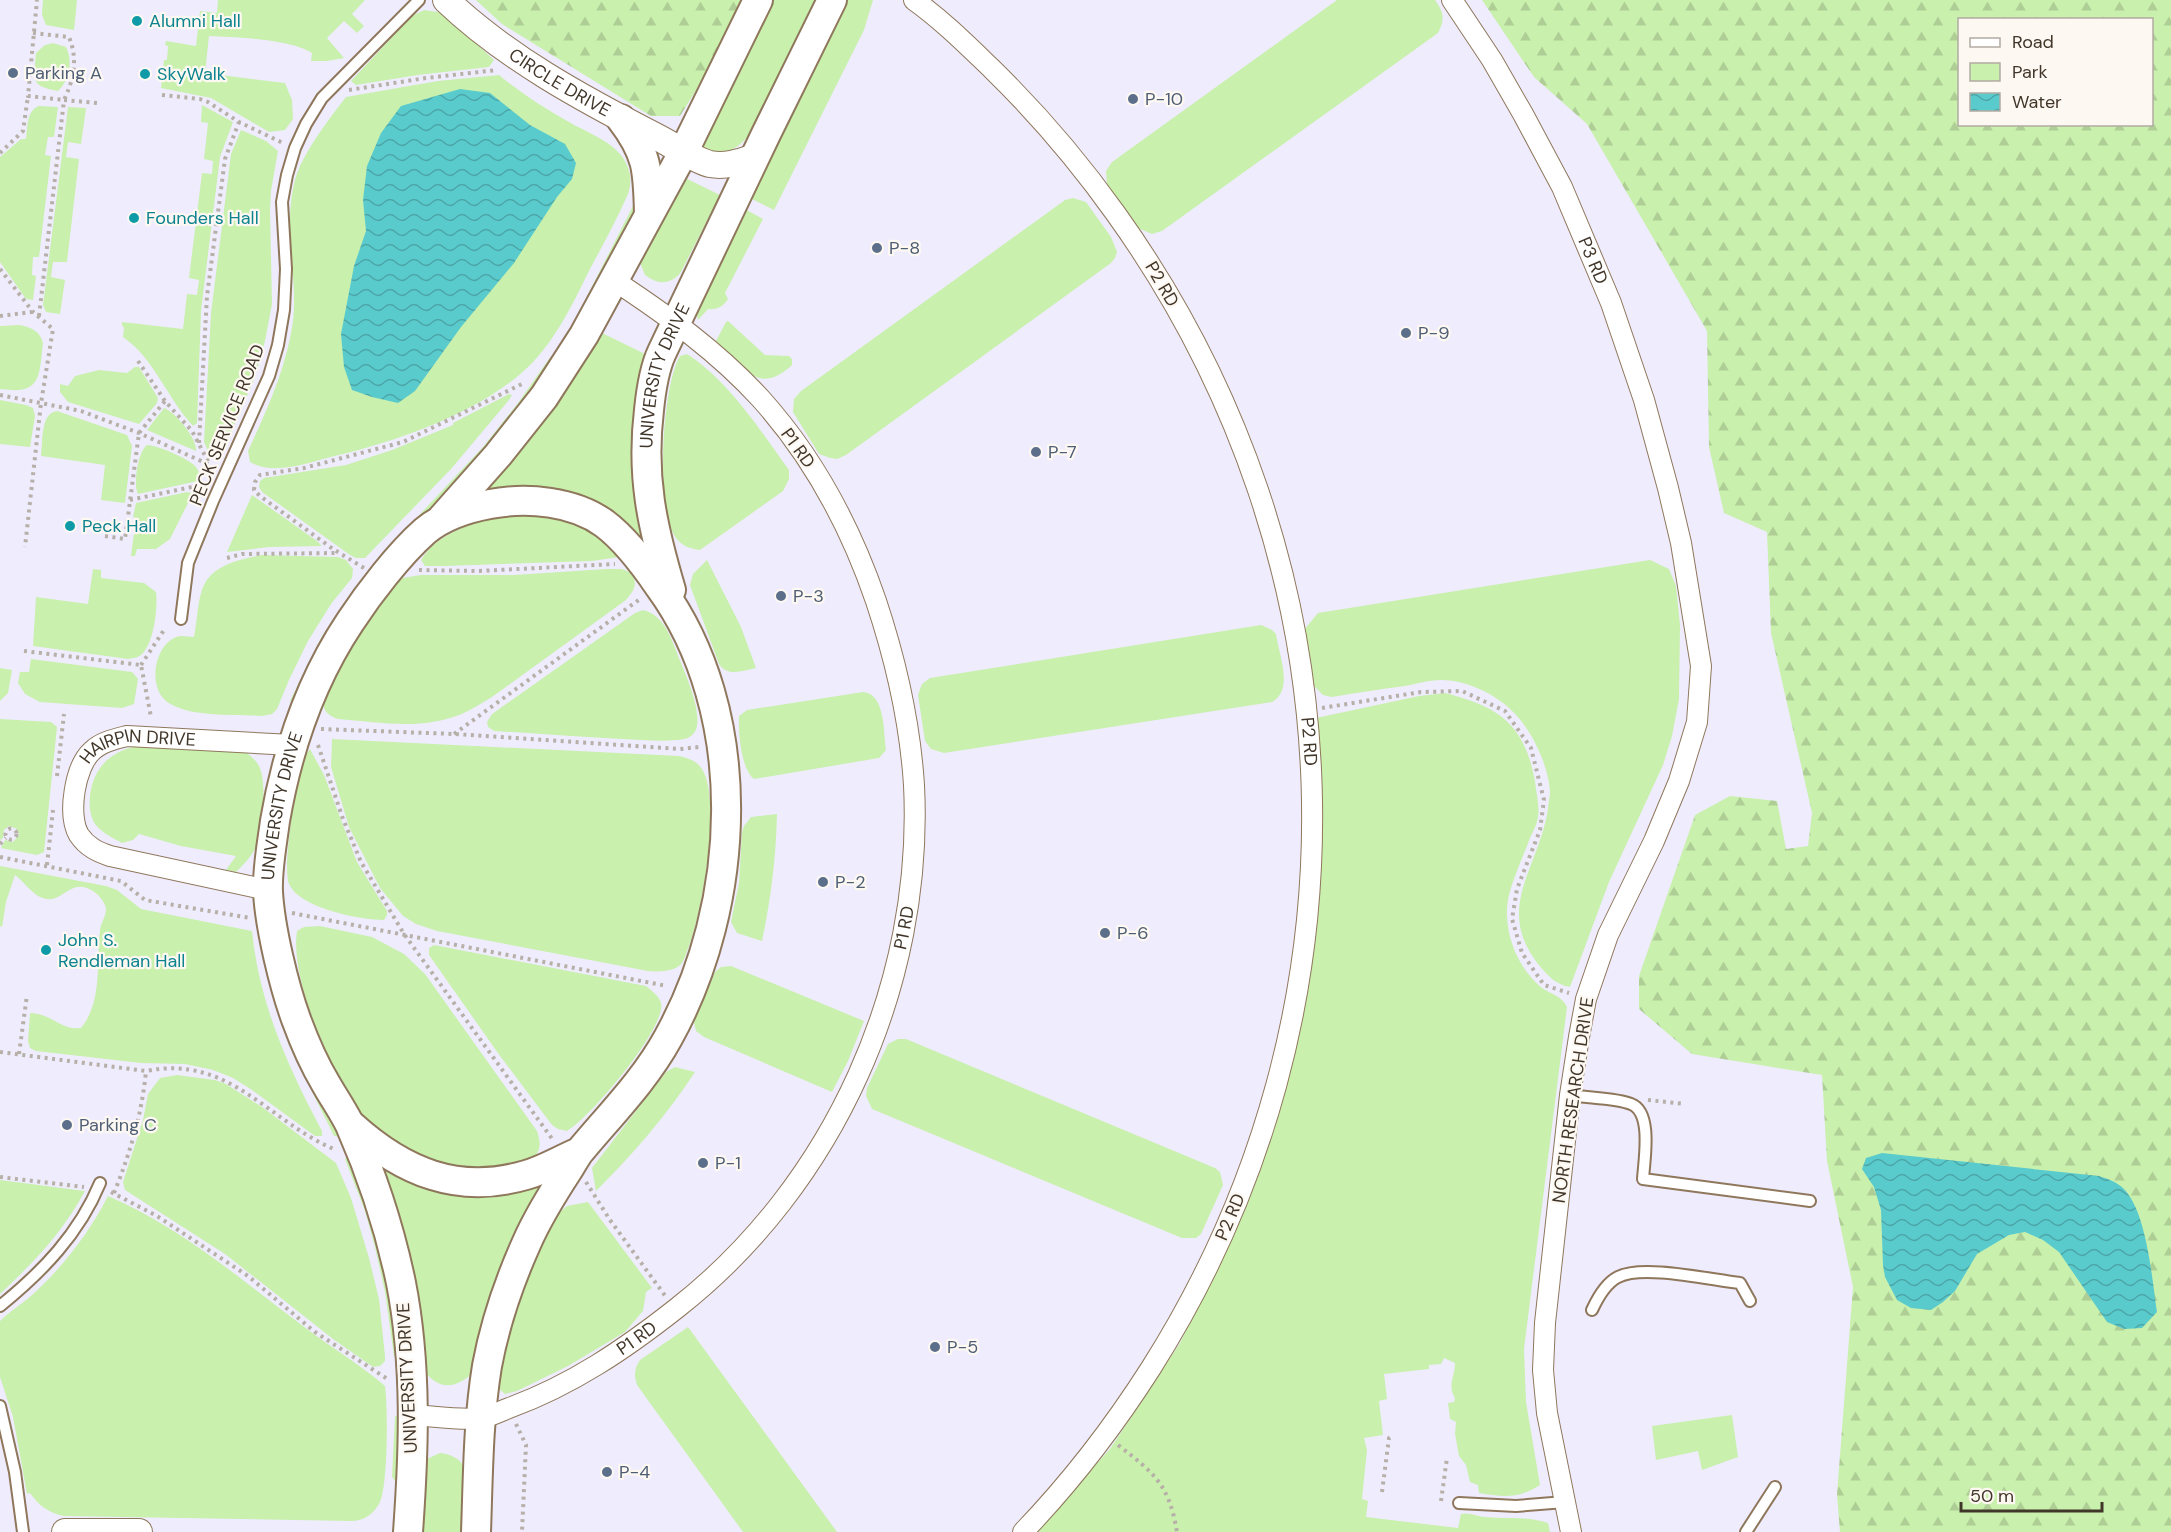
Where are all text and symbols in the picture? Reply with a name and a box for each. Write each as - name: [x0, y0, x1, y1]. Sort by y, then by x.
- place label: Alumni Hall: [149, 9, 241, 33]
- marker: Alumni Hall: [130, 14, 144, 28]
- legend: [1958, 18, 2153, 126]
- text: Road: [2012, 30, 2054, 54]
- street label: CIRCLE DRIVE: [504, 43, 615, 122]
- text: Park: [2012, 60, 2048, 84]
- place label: Parking A: [25, 61, 102, 85]
- place label: SkyWalk: [157, 62, 226, 86]
- marker: Parking A: [6, 66, 20, 80]
- marker: SkyWalk: [138, 67, 152, 81]
- place label: P-10: [1145, 87, 1183, 111]
- text: Water: [2012, 90, 2062, 114]
- marker: P-10: [1126, 92, 1140, 106]
- place label: Founders Hall: [146, 206, 259, 230]
- marker: Founders Hall: [127, 211, 141, 225]
- street label: P3 RD: [1572, 233, 1614, 288]
- place label: P-8: [889, 236, 920, 260]
- marker: P-8: [870, 241, 884, 255]
- street label: P2 RD: [1139, 257, 1185, 311]
- street label: UNIVERSITY DRIVE: [634, 299, 696, 449]
- place label: P-9: [1418, 321, 1449, 345]
- marker: P-9: [1399, 326, 1413, 340]
- street label: PECK SERVICE ROAD: [184, 341, 270, 509]
- street label: P1 RD: [775, 423, 821, 473]
- place label: P-7: [1048, 440, 1077, 464]
- marker: P-7: [1029, 445, 1043, 459]
- place label: Peck Hall: [82, 514, 156, 538]
- marker: Peck Hall: [63, 519, 77, 533]
- place label: P-3: [793, 584, 824, 608]
- marker: P-3: [774, 589, 788, 603]
- street label: P2 RD: [1295, 716, 1323, 766]
- street label: HAIRPIN DRIVE: [74, 724, 196, 768]
- street label: UNIVERSITY DRIVE: [256, 729, 308, 881]
- place label: P-2: [835, 870, 866, 894]
- marker: P-2: [816, 875, 830, 889]
- street label: P1 RD: [888, 904, 920, 952]
- place label: P-6: [1117, 921, 1148, 945]
- marker: P-6: [1098, 926, 1112, 940]
- place label: John S. Rendleman Hall: [58, 928, 185, 973]
- marker: John S. Rendleman Hall: [39, 943, 53, 957]
- street label: NORTH RESEARCH DRIVE: [1547, 995, 1599, 1205]
- place label: Parking C: [79, 1113, 157, 1137]
- marker: Parking C: [60, 1118, 74, 1132]
- place label: P-1: [715, 1151, 741, 1175]
- marker: P-1: [696, 1156, 710, 1170]
- street label: P2 RD: [1209, 1190, 1251, 1244]
- street label: UNIVERSITY DRIVE: [391, 1302, 423, 1454]
- street label: P1 RD: [612, 1316, 662, 1361]
- place label: P-5: [947, 1335, 978, 1359]
- marker: P-5: [928, 1340, 942, 1354]
- place label: P-4: [619, 1460, 650, 1484]
- marker: P-4: [600, 1465, 614, 1479]
- scale bar: [1961, 1475, 2102, 1513]
- text: 50 m: [1970, 1484, 2014, 1508]

